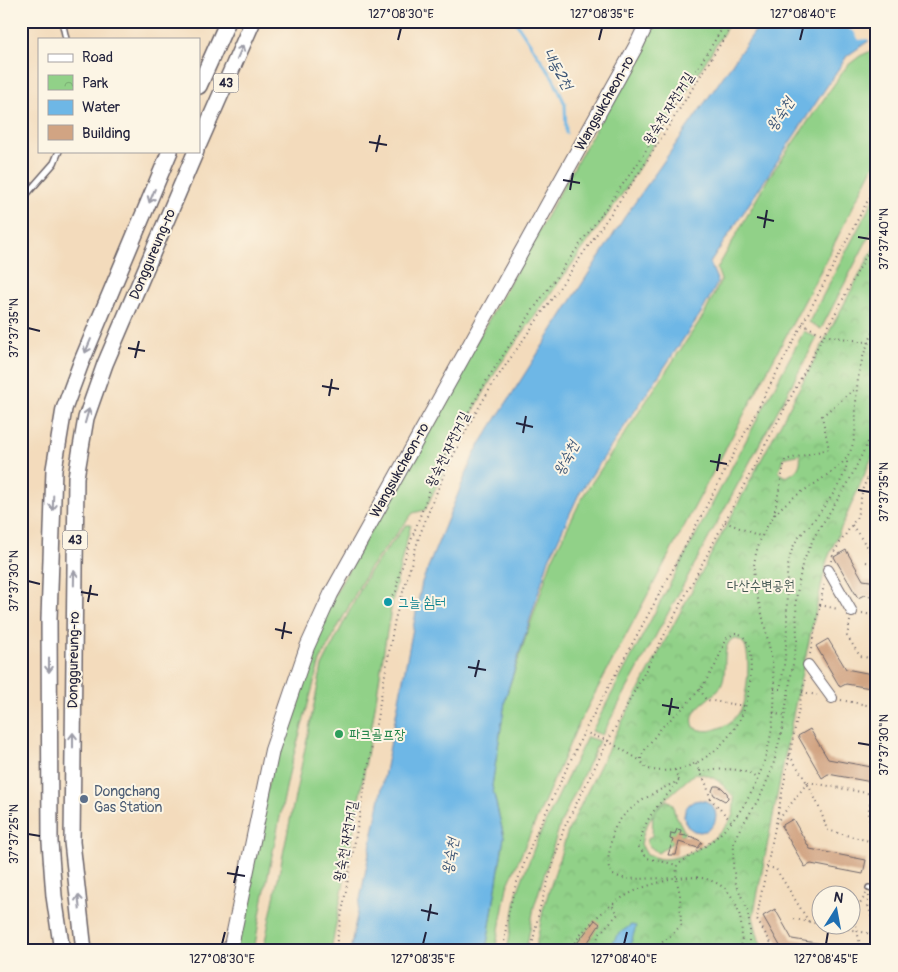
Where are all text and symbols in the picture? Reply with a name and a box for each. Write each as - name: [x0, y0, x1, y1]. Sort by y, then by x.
- text: 127°08'30"E: [368, 7, 434, 22]
- text: 127°08'35"E: [570, 7, 634, 22]
- text: 127°08'40"E: [770, 7, 836, 22]
- legend: [38, 38, 200, 152]
- one-way arrow: [235, 45, 245, 60]
- water label: 내동2천: [538, 45, 578, 95]
- text: Road: [82, 48, 113, 67]
- street label: Wangsukcheon-ro: [571, 52, 638, 154]
- street label: 왕숙천 자전거길: [640, 68, 698, 147]
- text: Park: [82, 74, 109, 93]
- road number: 43: [214, 74, 238, 92]
- water label: 왕숙천: [763, 92, 799, 135]
- text: Water: [82, 98, 121, 117]
- text: Building: [82, 124, 130, 143]
- one-way arrow: [146, 188, 156, 203]
- street label: Donggureung-ro: [126, 206, 179, 302]
- text: 37°37'40"N: [877, 208, 892, 270]
- text: 37°37'35"N: [7, 298, 22, 358]
- one-way arrow: [83, 338, 93, 353]
- street label: 왕숙천 자전거길: [422, 408, 473, 490]
- one-way arrow: [83, 409, 92, 425]
- street label: Wangsukcheon-ro: [366, 419, 433, 521]
- water label: 왕숙천: [550, 436, 584, 479]
- text: 37°37'35"N: [877, 462, 892, 522]
- one-way arrow: [48, 495, 57, 511]
- road number: 43: [62, 530, 88, 550]
- text: 37°37'30"N: [7, 550, 22, 612]
- one-way arrow: [69, 570, 79, 586]
- park label: 다산수변공원: [727, 577, 795, 594]
- place label: 그늘 쉼터: [398, 594, 446, 611]
- marker: 그늘 쉼터: [382, 596, 394, 608]
- street label: Donggureung-ro: [64, 611, 83, 709]
- one-way arrow: [44, 657, 54, 673]
- text: 37°37'30"N: [877, 714, 892, 776]
- place label: 파크골프장: [349, 726, 406, 743]
- marker: 파크골프장: [333, 728, 345, 740]
- one-way arrow: [68, 732, 78, 748]
- place label: Dongchang Gas Station: [94, 783, 162, 816]
- marker: Dongchang Gas Station: [78, 793, 90, 805]
- street label: 왕숙천 자전거길: [330, 799, 361, 883]
- text: 37°37'25"N: [7, 804, 22, 864]
- water label: 왕숙천: [438, 835, 463, 875]
- north arrow: [810, 884, 860, 934]
- text: N: [832, 888, 845, 907]
- one-way arrow: [74, 895, 84, 911]
- text: 127°08'30"E: [189, 952, 255, 967]
- text: 127°08'35"E: [391, 952, 455, 967]
- text: 127°08'40"E: [591, 952, 657, 967]
- text: 127°08'45"E: [794, 952, 858, 967]

